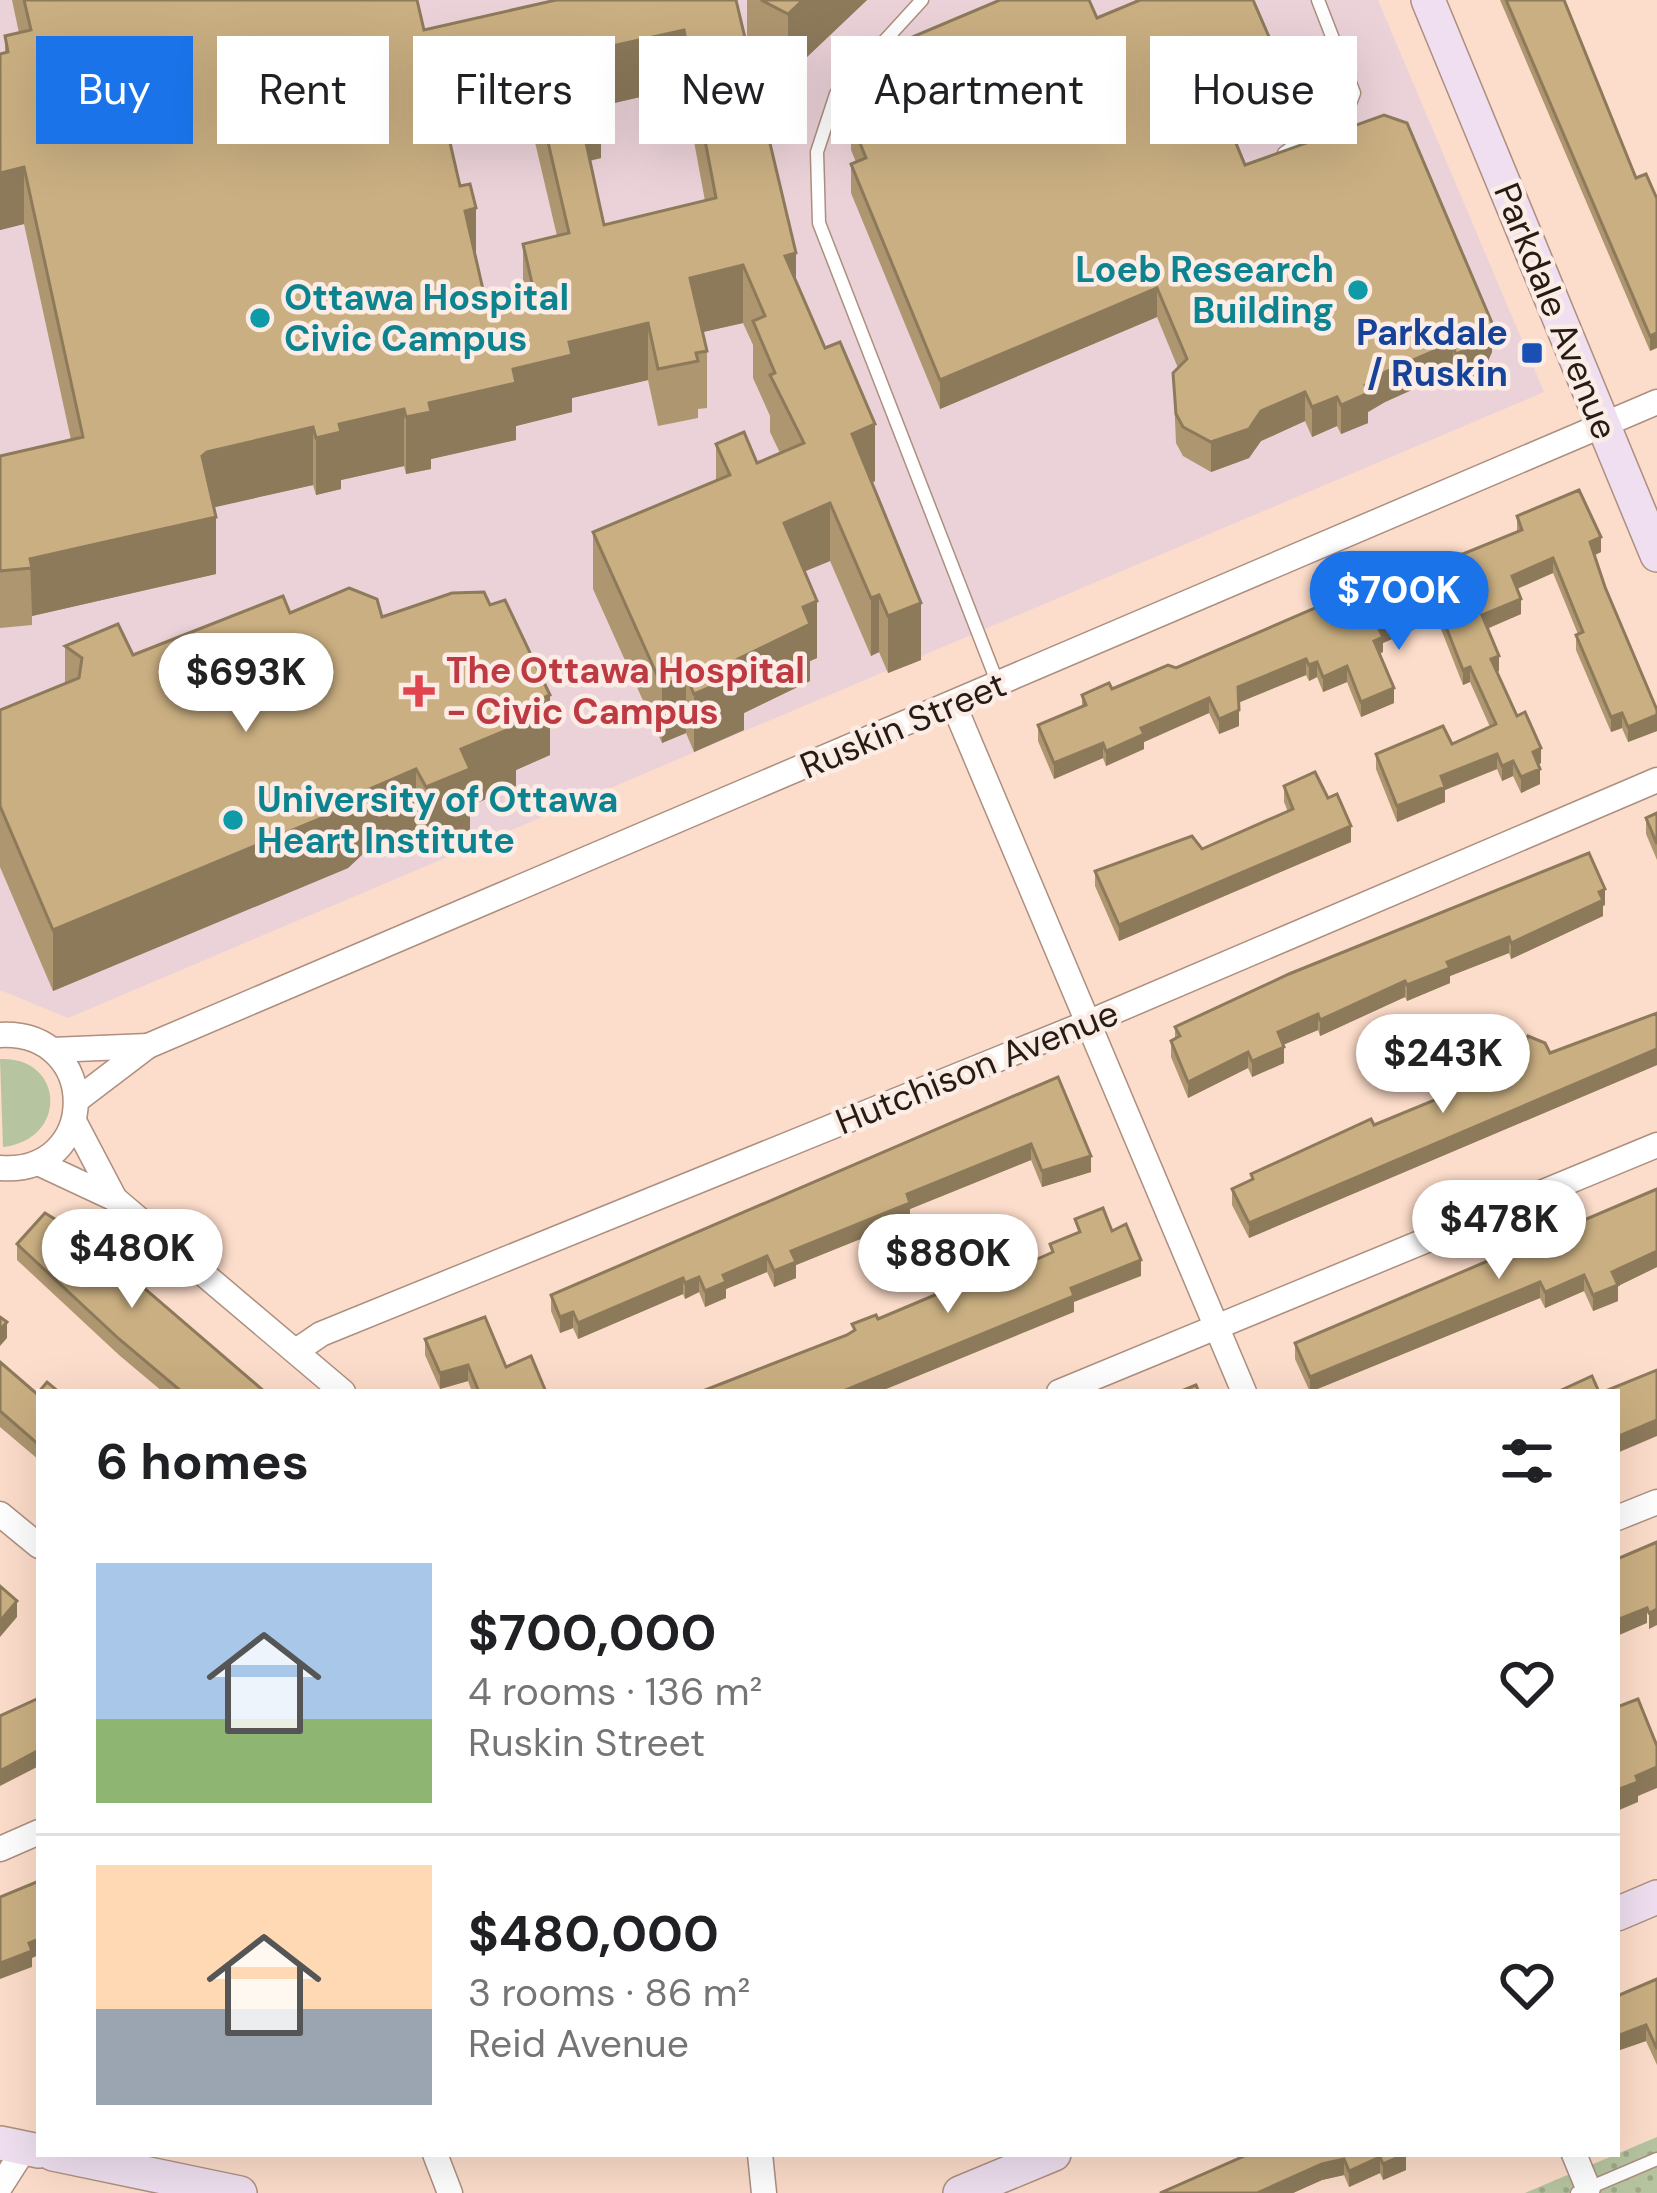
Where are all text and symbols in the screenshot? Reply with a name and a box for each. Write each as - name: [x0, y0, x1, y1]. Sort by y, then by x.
- chip: Buy: [36, 36, 193, 144]
- chip: Rent: [217, 36, 389, 144]
- chip: Filters: [413, 36, 615, 144]
- chip: New: [639, 36, 807, 144]
- chip: Apartment: [831, 36, 1126, 144]
- chip: House: [1150, 36, 1357, 144]
- street label: Parkdale Avenue: [1483, 176, 1629, 446]
- place label: Loeb Research Building: [1075, 246, 1334, 334]
- place label: Ottawa Hospital Civic Campus: [284, 274, 569, 362]
- marker: Loeb Research Building: [1345, 277, 1371, 303]
- marker: Ottawa Hospital Civic Campus: [247, 305, 273, 331]
- place label: Parkdale / Ruskin: [1356, 309, 1508, 397]
- marker: Parkdale / Ruskin: [1519, 340, 1545, 366]
- pin: $700K: [1315, 551, 1483, 653]
- text: $700K: [1337, 564, 1461, 615]
- pin: $693K: [162, 633, 330, 735]
- text: $693K: [186, 646, 306, 697]
- place label: The Ottawa Hospital - Civic Campus: [446, 647, 805, 735]
- street label: Ruskin Street: [793, 661, 1013, 789]
- marker: The Ottawa Hospital - Civic Campus: [403, 675, 435, 707]
- place label: University of Ottawa Heart Institute: [257, 776, 618, 864]
- marker: University of Ottawa Heart Institute: [220, 807, 246, 833]
- street label: Hutchison Avenue: [829, 989, 1125, 1145]
- pin: $243K: [1359, 1014, 1527, 1116]
- text: $243K: [1383, 1027, 1503, 1078]
- pin: $478K: [1415, 1180, 1583, 1282]
- text: $478K: [1439, 1193, 1559, 1244]
- pin: $480K: [48, 1209, 216, 1311]
- pin: $880K: [864, 1214, 1032, 1316]
- text: $480K: [69, 1222, 195, 1273]
- text: $880K: [885, 1227, 1011, 1278]
- text: 6 homes: [96, 1428, 309, 1495]
- icon: filters: [1494, 1428, 1560, 1494]
- text: $700,000: [468, 1599, 716, 1666]
- icon: home: [192, 1611, 336, 1755]
- icon: heart: [1494, 1650, 1560, 1716]
- text: 4 rooms · 136 m²: [468, 1666, 763, 1717]
- text: Ruskin Street: [468, 1717, 705, 1768]
- text: $480,000: [468, 1900, 719, 1967]
- icon: home: [192, 1913, 336, 2057]
- icon: heart: [1494, 1952, 1560, 2018]
- text: 3 rooms · 86 m²: [468, 1967, 750, 2018]
- text: Reid Avenue: [468, 2018, 689, 2069]

